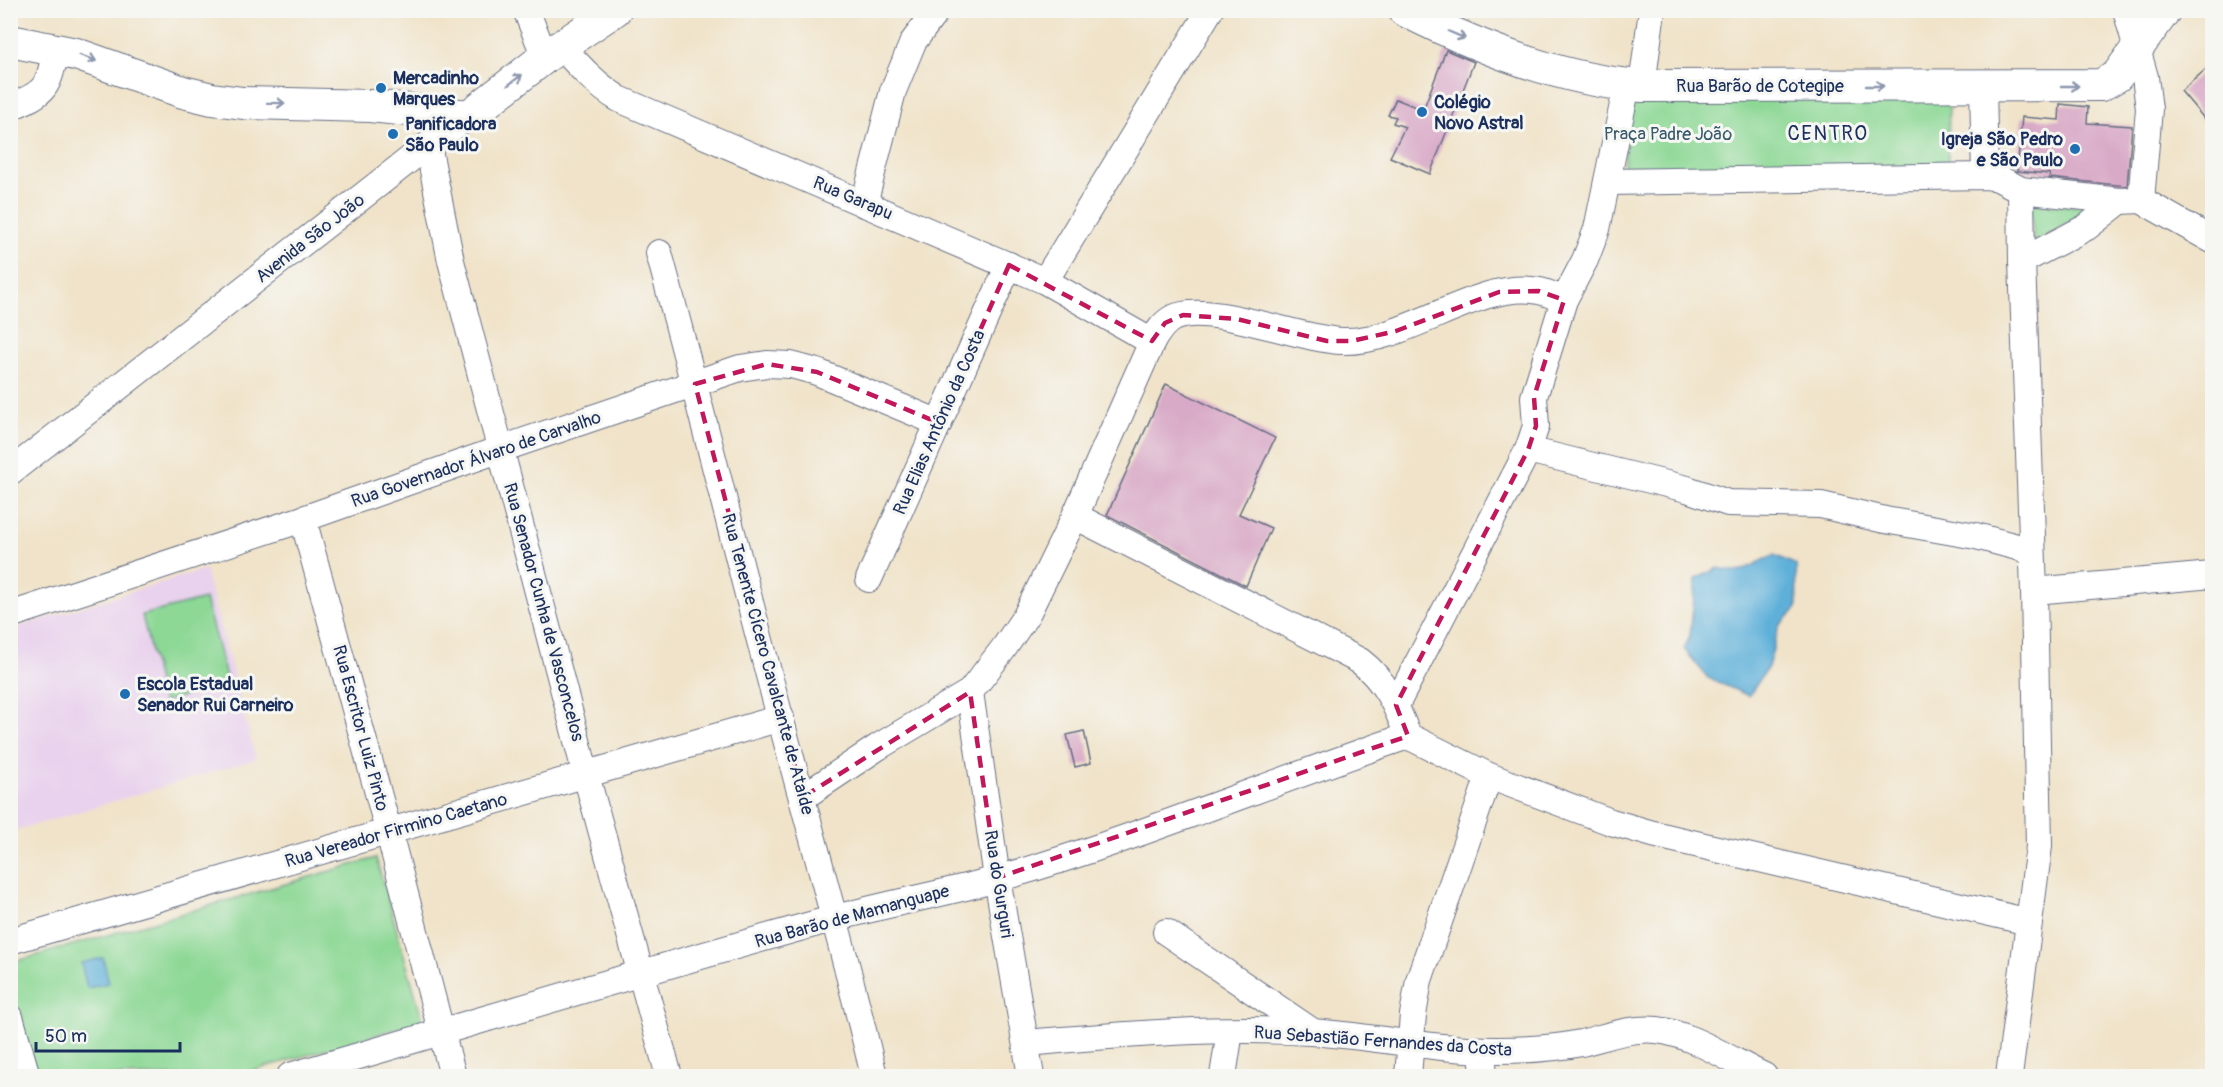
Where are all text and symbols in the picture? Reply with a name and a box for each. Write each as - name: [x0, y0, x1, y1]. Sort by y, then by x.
- one-way arrow: [1447, 30, 1466, 41]
- one-way arrow: [78, 53, 97, 64]
- place label: Mercadinho Marques: [393, 67, 479, 111]
- one-way arrow: [507, 74, 523, 87]
- street label: Rua Barão de Cotegipe: [1676, 75, 1844, 98]
- one-way arrow: [1865, 80, 1885, 92]
- one-way arrow: [2060, 80, 2080, 92]
- marker: Mercadinho Marques: [374, 81, 388, 95]
- place label: Colégio Novo Astral: [1434, 91, 1524, 135]
- one-way arrow: [266, 98, 286, 109]
- marker: Colégio Novo Astral: [1415, 105, 1429, 119]
- place label: Panificadora São Paulo: [405, 113, 497, 157]
- district label: CENTRO: [1787, 121, 1869, 146]
- park label: Praça Padre João: [1604, 123, 1733, 146]
- marker: Panificadora São Paulo: [386, 127, 400, 141]
- place label: Igreja São Pedro e São Paulo: [1941, 128, 2063, 172]
- marker: Igreja São Pedro e São Paulo: [2068, 142, 2082, 156]
- street label: Rua Garapu: [809, 171, 896, 226]
- street label: Avenida São João: [251, 188, 370, 288]
- street label: Rua Elias Antônio da Costa: [888, 326, 991, 518]
- street label: Rua Governador Álvaro de Carvalho: [348, 406, 604, 513]
- street label: Rua Senador Cunha de Vasconcelos: [498, 480, 589, 744]
- street label: Rua Tenente Cícero Cavalcante de Ataíde: [716, 511, 819, 817]
- street label: Rua Escritor Luiz Pinto: [327, 643, 394, 814]
- place label: Escola Estadual Senador Rui Carneiro: [137, 673, 294, 717]
- marker: Escola Estadual Senador Rui Carneiro: [118, 687, 132, 701]
- street label: Rua Vereador Firmino Caetano: [282, 788, 510, 873]
- street label: Rua do Gurguri: [979, 828, 1018, 940]
- street label: Rua Barão de Mamanguape: [752, 879, 952, 954]
- scale bar: [36, 1015, 180, 1053]
- street label: Rua Sebastião Fernandes da Costa: [1253, 1021, 1513, 1062]
- text: 50 m: [45, 1025, 87, 1048]

